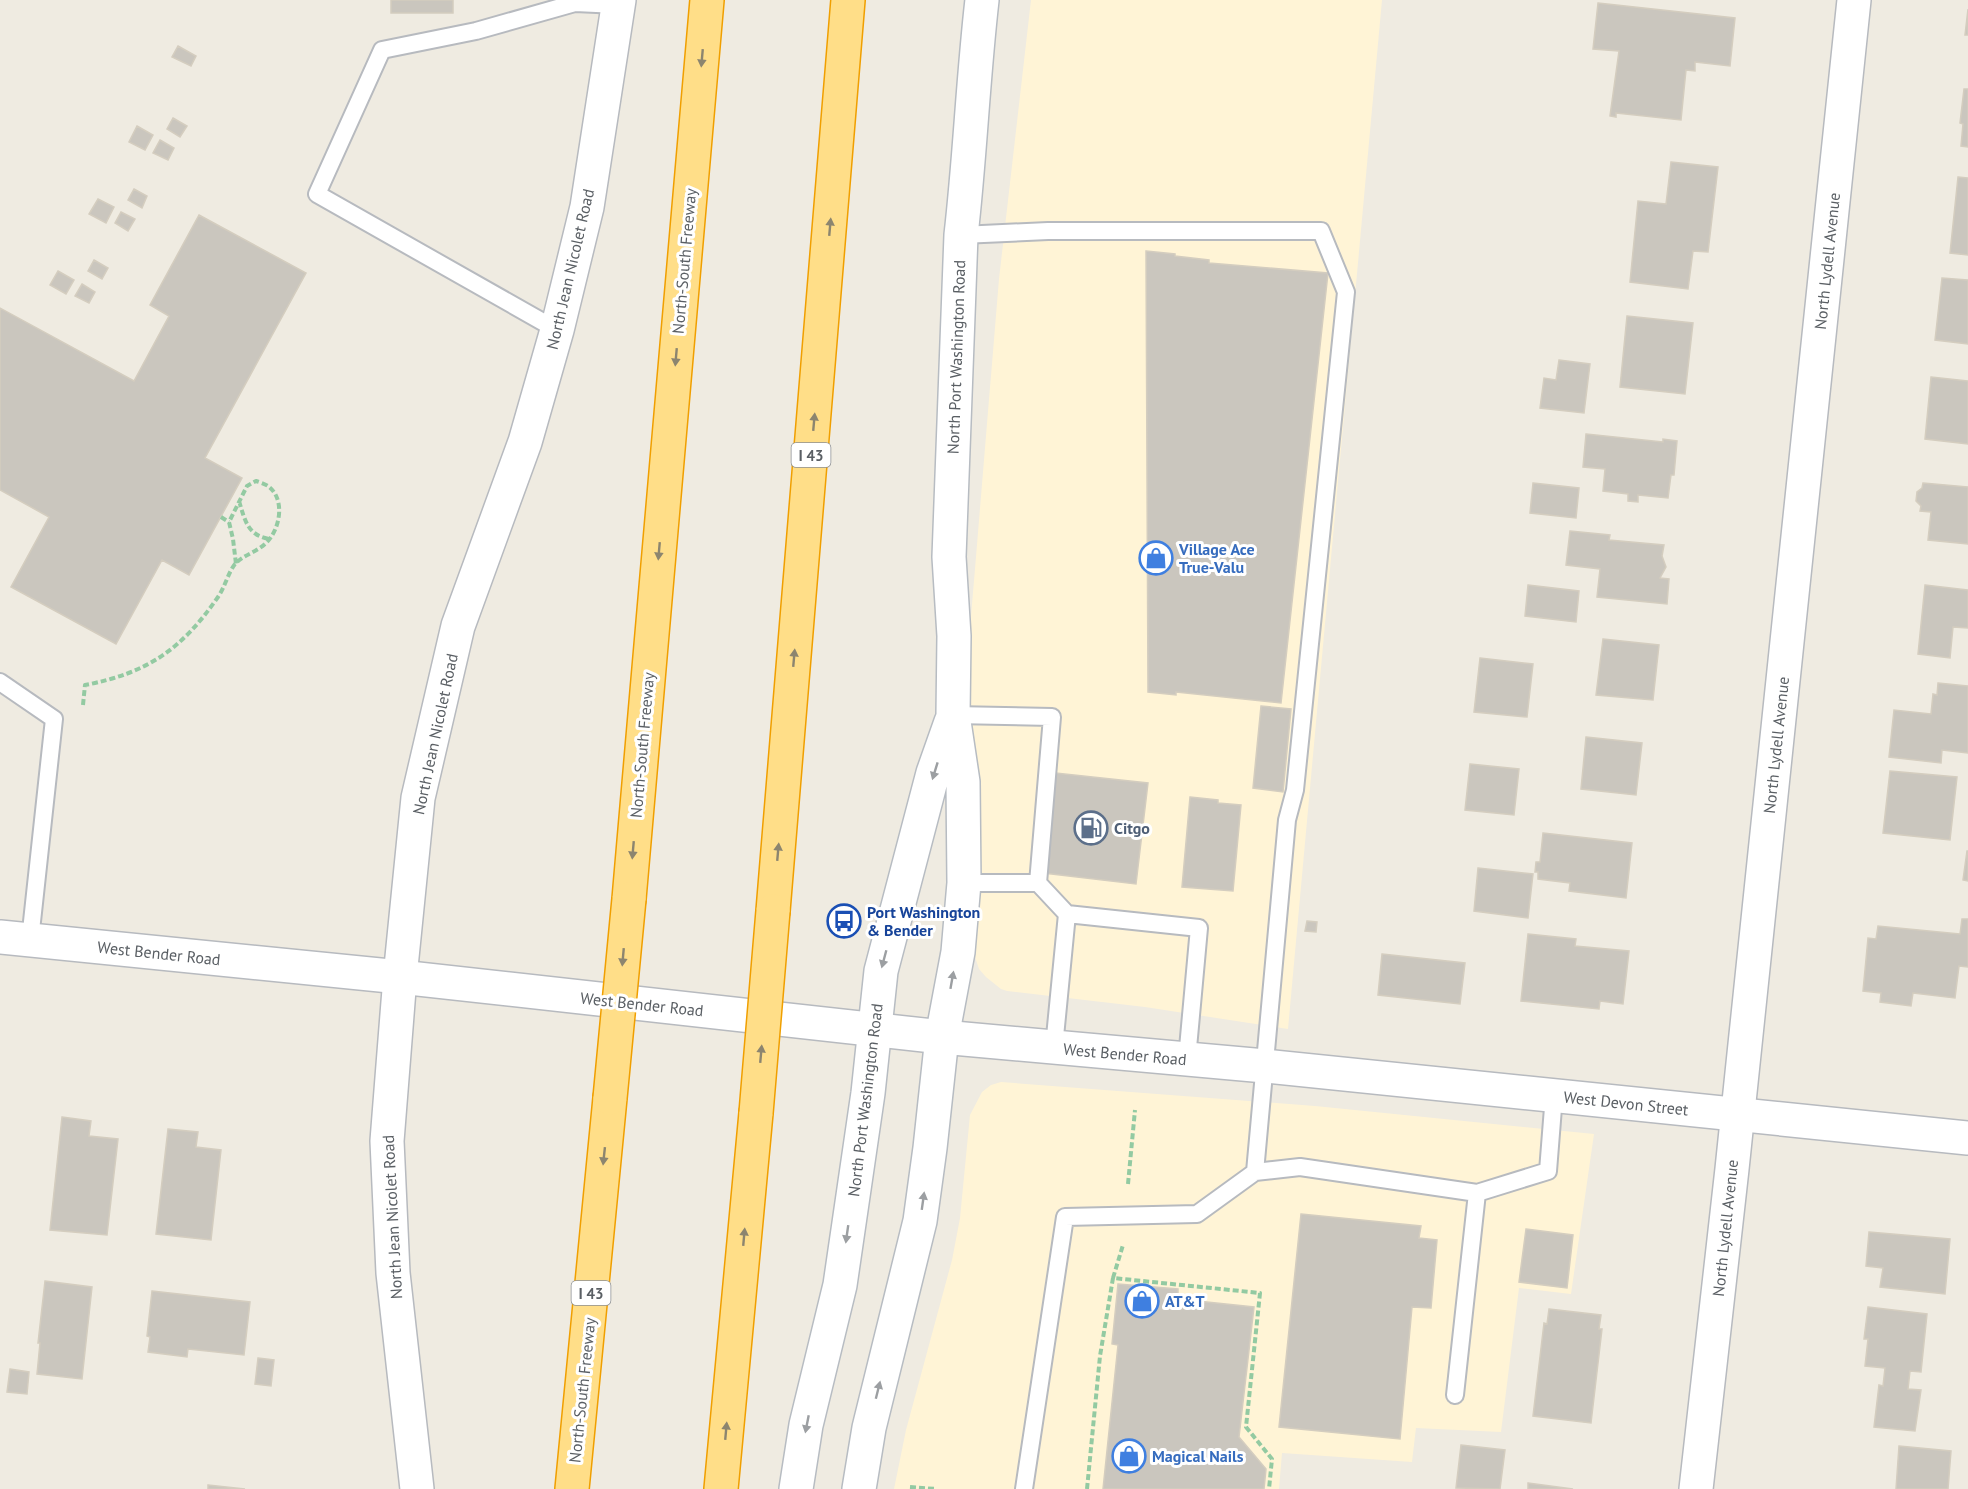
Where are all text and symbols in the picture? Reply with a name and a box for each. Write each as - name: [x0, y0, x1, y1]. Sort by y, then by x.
- one-way arrow: [697, 49, 707, 68]
- street label: North Jean Nicolet Road: [542, 187, 598, 351]
- street label: North-South Freeway: [668, 187, 700, 335]
- street label: North Lydell Avenue: [1810, 191, 1844, 331]
- one-way arrow: [825, 218, 834, 237]
- street label: North Port Washington Road: [943, 260, 969, 454]
- one-way arrow: [671, 348, 681, 367]
- one-way arrow: [809, 412, 818, 431]
- road number: I 43: [792, 443, 830, 467]
- place label: Village Ace True-Valu: [1178, 539, 1255, 577]
- shop icon: Village Ace True-Valu: [1138, 540, 1174, 576]
- one-way arrow: [654, 542, 664, 561]
- one-way arrow: [789, 648, 799, 667]
- street label: North Jean Nicolet Road: [408, 652, 462, 816]
- street label: North-South Freeway: [626, 671, 658, 819]
- street label: North Lydell Avenue: [1759, 675, 1793, 815]
- one-way arrow: [929, 762, 939, 780]
- fuel station icon: Citgo: [1073, 810, 1109, 846]
- place label: Citgo: [1114, 818, 1150, 838]
- one-way arrow: [628, 841, 638, 860]
- one-way arrow: [773, 843, 783, 862]
- place label: Port Washington & Bender: [867, 902, 980, 940]
- bus stop icon: Port Washington & Bender: [826, 903, 862, 939]
- street label: West Bender Road: [96, 937, 222, 969]
- one-way arrow: [618, 947, 628, 966]
- one-way arrow: [879, 950, 888, 968]
- one-way arrow: [948, 970, 957, 989]
- street label: West Bender Road: [579, 988, 705, 1020]
- street label: North Port Washington Road: [843, 1002, 887, 1198]
- street label: West Bender Road: [1063, 1039, 1187, 1069]
- one-way arrow: [756, 1045, 766, 1064]
- street label: West Devon Street: [1563, 1087, 1690, 1120]
- street label: North Jean Nicolet Road: [378, 1134, 406, 1300]
- one-way arrow: [599, 1146, 609, 1165]
- street label: North Lydell Avenue: [1708, 1158, 1742, 1298]
- one-way arrow: [918, 1191, 927, 1210]
- one-way arrow: [843, 1224, 852, 1243]
- one-way arrow: [739, 1227, 749, 1246]
- road number: I 43: [572, 1281, 610, 1305]
- shop icon: AT&T: [1124, 1283, 1160, 1319]
- place label: AT&T: [1165, 1291, 1205, 1311]
- street label: North-South Freeway: [564, 1316, 600, 1464]
- one-way arrow: [873, 1381, 883, 1400]
- one-way arrow: [802, 1415, 811, 1434]
- one-way arrow: [721, 1421, 731, 1440]
- shop icon: Magical Nails: [1111, 1438, 1147, 1474]
- place label: Magical Nails: [1152, 1446, 1244, 1466]

